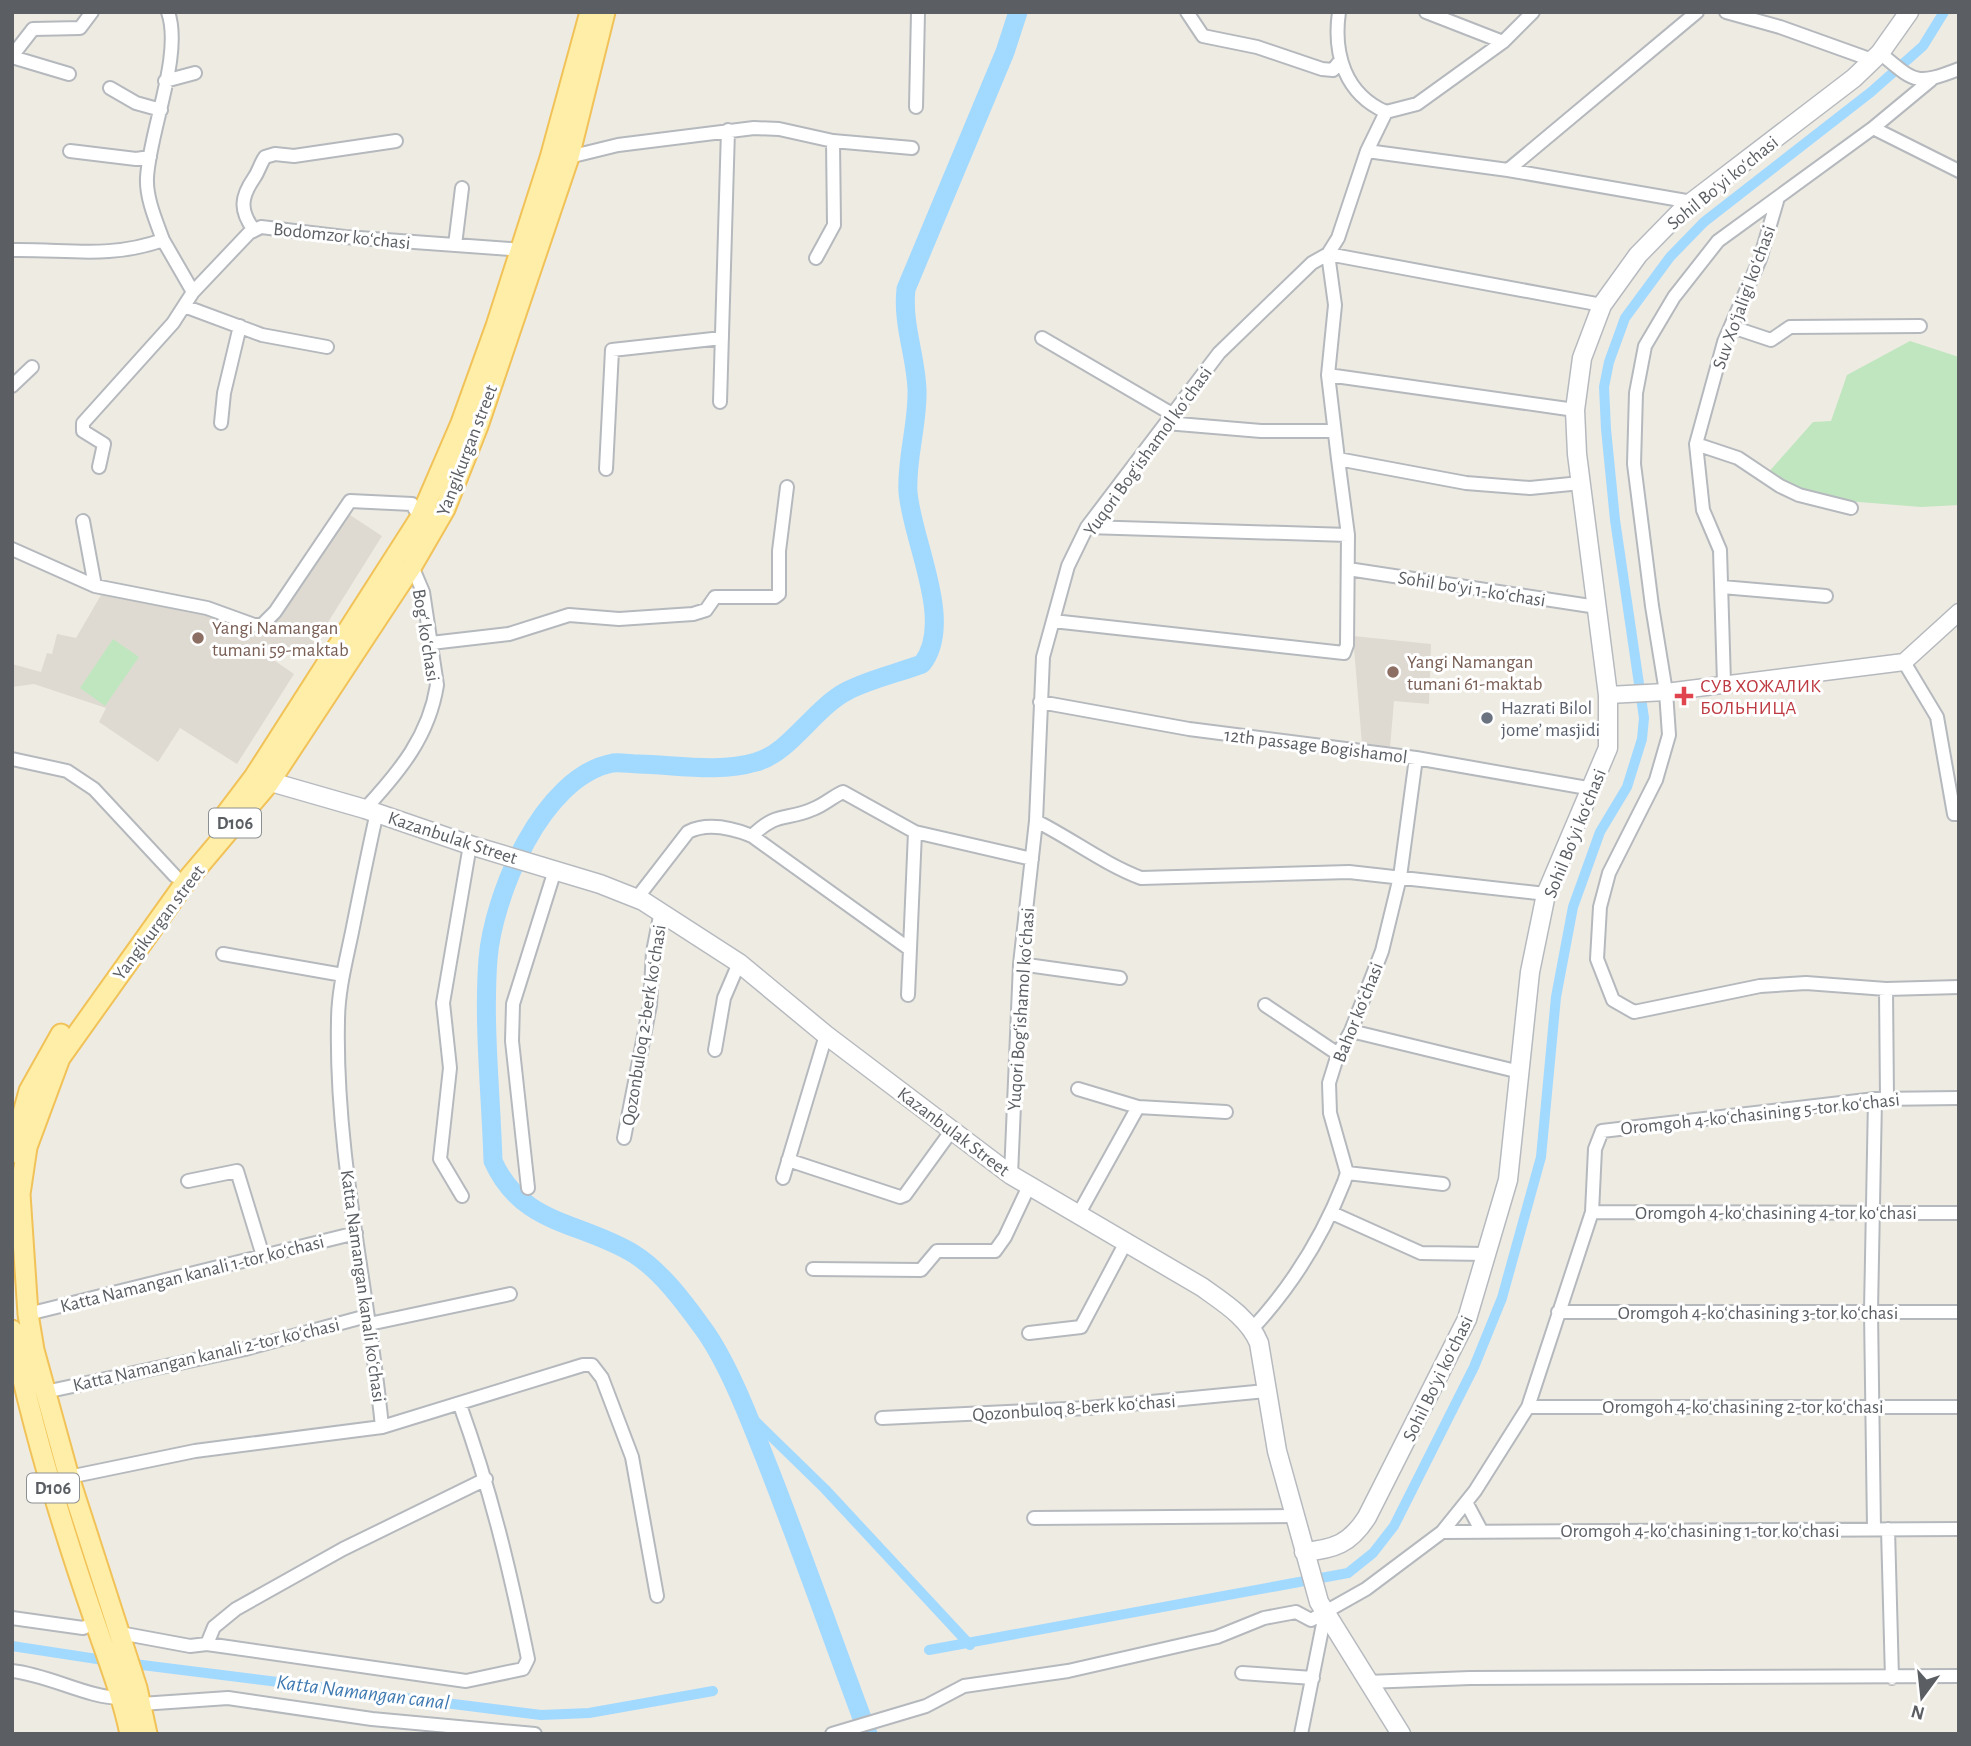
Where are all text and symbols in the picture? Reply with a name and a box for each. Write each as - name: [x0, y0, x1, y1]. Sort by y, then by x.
- street label: Sohil Boʻyi koʻchasi: [1664, 133, 1782, 234]
- street label: Bodomzor koʻchasi: [272, 220, 411, 253]
- street label: Suv Xoʻjaligi koʻchasi: [1710, 223, 1779, 372]
- street label: Yuqori Bogʻishamol koʻchasi: [1081, 364, 1216, 540]
- street label: Yangikurgan street: [434, 382, 501, 519]
- street label: Sohil boʻyi 1-koʻchasi: [1397, 568, 1547, 611]
- street label: Bogʻ koʻchasi: [409, 588, 442, 683]
- place label: Yangi Namangan tumani 59-maktab: [212, 619, 349, 660]
- marker: Yangi Namangan tumani 59-maktab: [190, 630, 206, 646]
- place label: Yangi Namangan tumani 61-maktab: [1407, 653, 1542, 694]
- marker: Yangi Namangan tumani 61-maktab: [1385, 664, 1401, 680]
- place label: СУВ ХОЖАЛИК БОЛЬНИЦА: [1700, 677, 1821, 718]
- marker: СУВ ХОЖАЛИК БОЛЬНИЦА: [1674, 686, 1694, 706]
- place label: Hazrati Bilol jome’ masjidi: [1501, 699, 1600, 740]
- marker: Hazrati Bilol jome’ masjidi: [1479, 710, 1495, 726]
- street label: 12th passage Bogishamol: [1223, 726, 1409, 767]
- street label: Sohil Boʻyi koʻchasi: [1541, 766, 1610, 901]
- road number: D106: [209, 808, 261, 838]
- street label: Kazanbulak Street: [386, 809, 520, 868]
- street label: Yangikurgan street: [110, 862, 209, 984]
- street label: Yuqori Bogʻishamol koʻchasi: [1005, 907, 1038, 1111]
- street label: Qozonbuloq 2-berk koʻchasi: [619, 923, 670, 1127]
- street label: Bahor koʻchasi: [1330, 960, 1387, 1065]
- street label: Kazanbulak Street: [894, 1084, 1013, 1180]
- street label: Oromgoh 4-koʻchasining 5-tor koʻchasi: [1620, 1090, 1901, 1139]
- street label: Katta Namangan kanali koʻchasi: [337, 1169, 388, 1404]
- street label: Oromgoh 4-koʻchasining 4-tor koʻchasi: [1635, 1204, 1917, 1223]
- street label: Katta Namangan kanali 1-tor koʻchasi: [58, 1232, 326, 1316]
- street label: Oromgoh 4-koʻchasining 3-tor koʻchasi: [1618, 1304, 1898, 1323]
- street label: Sohil Boʻyi koʻchasi: [1400, 1313, 1477, 1444]
- street label: Katta Namangan kanali 2-tor koʻchasi: [71, 1315, 342, 1395]
- street label: Qozonbuloq 8-berk koʻchasi: [972, 1392, 1176, 1425]
- street label: Oromgoh 4-koʻchasining 2-tor koʻchasi: [1602, 1398, 1884, 1417]
- road number: D106: [27, 1474, 79, 1503]
- street label: Oromgoh 4-koʻchasining 1-tor koʻchasi: [1560, 1522, 1840, 1541]
- north arrow: [1887, 1662, 1957, 1732]
- water label: Katta Namangan canal: [275, 1671, 451, 1714]
- text: N: [1909, 1701, 1927, 1723]

